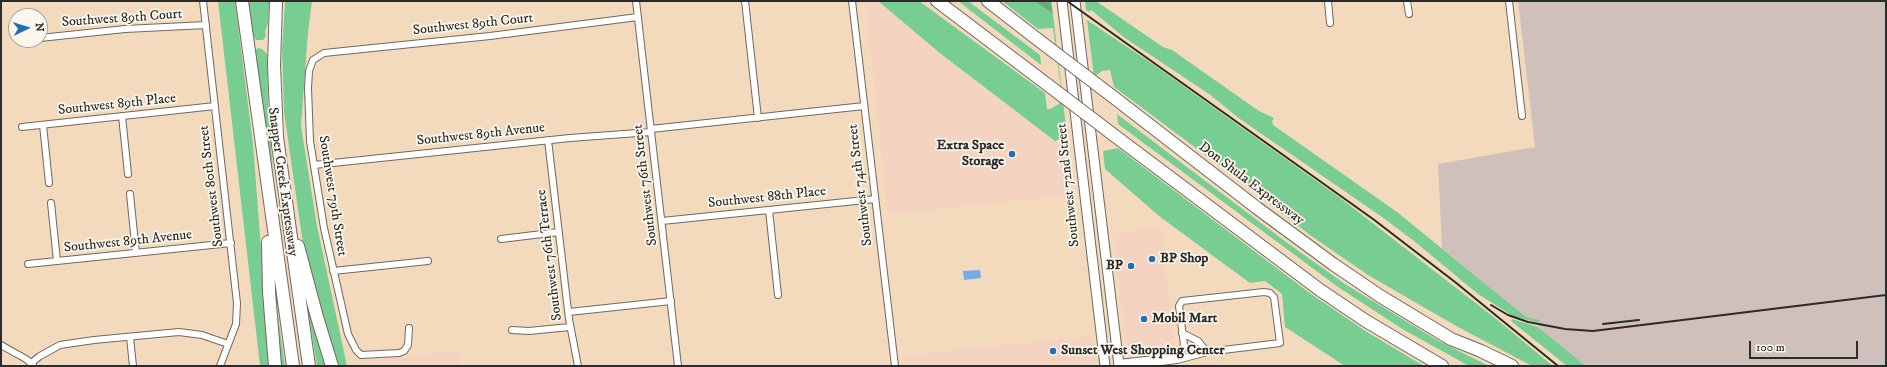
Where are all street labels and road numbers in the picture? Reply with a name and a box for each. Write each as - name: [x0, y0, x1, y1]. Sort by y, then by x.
- street label: Southwest 89th Court: [61, 6, 183, 32]
- street label: Southwest 89th Court: [412, 10, 534, 40]
- street label: Southwest 89th Place: [57, 90, 177, 120]
- street label: Snapper Creek Expressway: [263, 106, 301, 258]
- street label: Southwest 89th Avenue: [416, 120, 546, 150]
- street label: Southwest 72nd Street: [1054, 122, 1084, 248]
- street label: Southwest 76th Street: [630, 123, 662, 247]
- street label: Southwest 74th Street: [845, 123, 877, 247]
- street label: Southwest 80th Street: [196, 124, 228, 248]
- street label: Southwest 79th Street: [314, 135, 350, 257]
- street label: Don Shula Expressway: [1195, 139, 1307, 229]
- street label: Southwest 88th Place: [707, 183, 827, 213]
- street label: Southwest 76th Terrace: [534, 188, 566, 322]
- street label: Southwest 89th Avenue: [63, 227, 193, 257]

